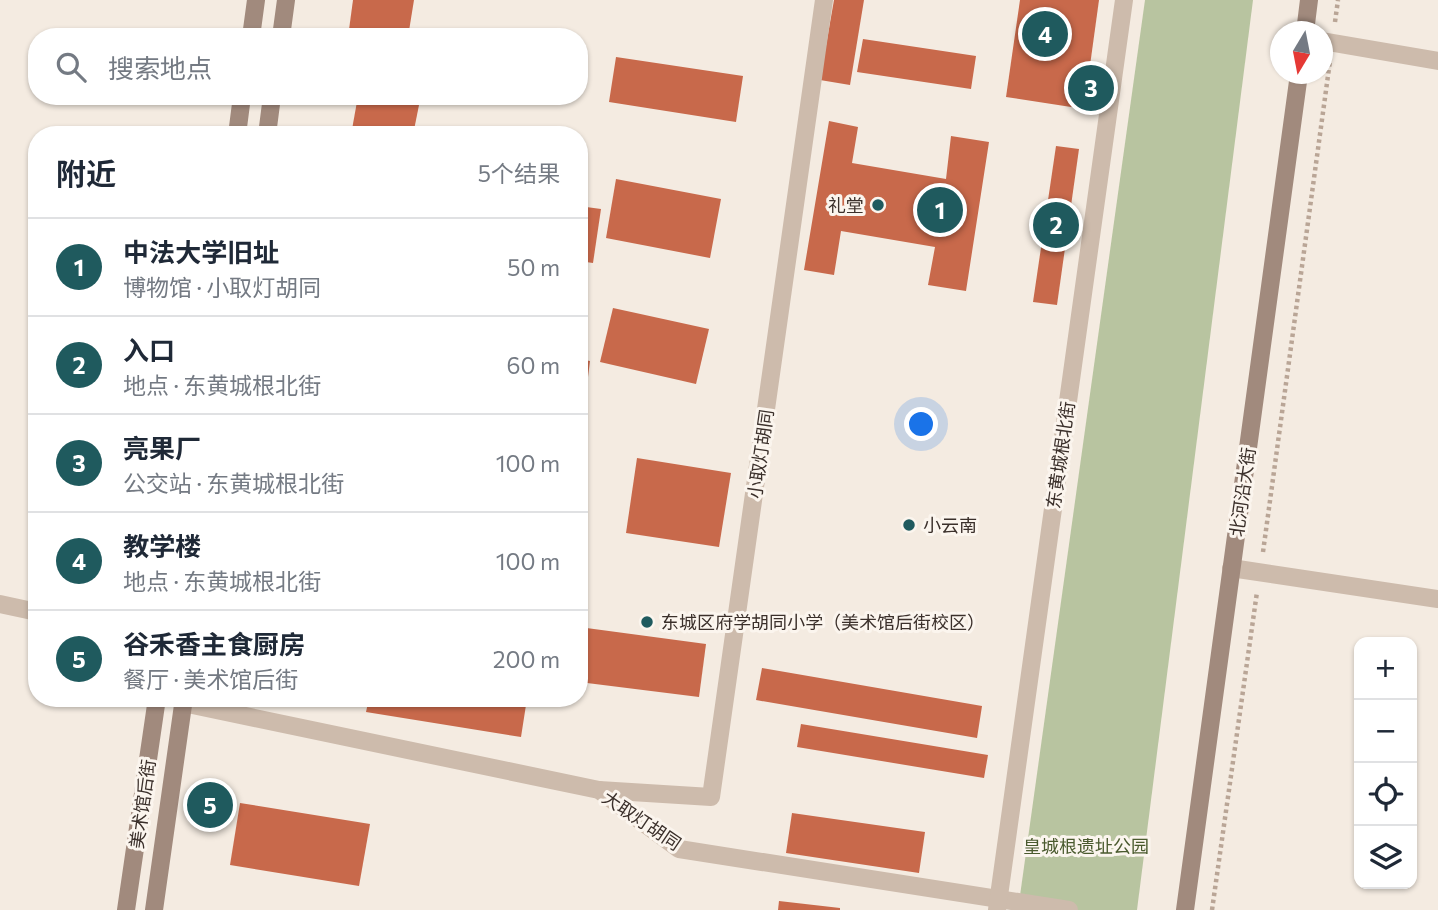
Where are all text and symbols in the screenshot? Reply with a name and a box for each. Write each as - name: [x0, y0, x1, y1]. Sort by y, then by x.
- pin: 4: [1022, 8, 1068, 60]
- north arrow: [1270, 21, 1333, 84]
- search box: [28, 28, 588, 105]
- icon: search: [52, 48, 90, 86]
- text: 搜索地点: [108, 52, 212, 83]
- pin: 3: [1068, 62, 1114, 114]
- text: 附近: [56, 154, 116, 191]
- text: 5个结果: [478, 159, 560, 187]
- pin: 1: [917, 184, 963, 236]
- place label: 礼堂: [828, 194, 864, 216]
- marker: 礼堂: [870, 197, 886, 213]
- pin: 2: [1033, 199, 1079, 251]
- text: 中法大学旧址: [123, 236, 279, 267]
- text: 1: [74, 253, 84, 281]
- text: 50 m: [507, 253, 560, 281]
- text: 博物馆 · 小取灯胡同: [123, 273, 321, 301]
- text: 入口: [123, 334, 175, 365]
- text: 2: [72, 351, 86, 379]
- text: 60 m: [507, 351, 560, 379]
- text: 地点 · 东黄城根北街: [123, 371, 321, 399]
- street label: 东黄城根北街: [1042, 400, 1078, 510]
- your location: [904, 407, 938, 441]
- street label: 小取灯胡同: [743, 408, 777, 500]
- text: 亮果厂: [123, 432, 201, 463]
- street label: 北河沿大街: [1225, 446, 1259, 538]
- text: 3: [72, 449, 86, 477]
- text: 100 m: [496, 449, 560, 477]
- text: 公交站 · 东黄城根北街: [123, 469, 344, 497]
- place label: 小云南: [923, 514, 977, 536]
- marker: 小云南: [901, 517, 917, 533]
- text: 教学楼: [123, 530, 201, 561]
- text: 4: [72, 547, 86, 575]
- text: 100 m: [496, 547, 560, 575]
- text: 地点 · 东黄城根北街: [123, 567, 321, 595]
- place label: 东城区府学胡同小学（美术馆后街校区）: [661, 611, 985, 633]
- marker: 东城区府学胡同小学（美术馆后街校区）: [639, 614, 655, 630]
- text: 谷禾香主食厨房: [123, 628, 305, 659]
- map controls: [1354, 637, 1417, 889]
- button: +: [1354, 637, 1417, 700]
- text: 5: [72, 645, 86, 673]
- text: 200 m: [493, 645, 560, 673]
- text: 餐厅 · 美术馆后街: [123, 665, 298, 693]
- button: −: [1354, 700, 1417, 763]
- street label: 美术馆后街: [125, 758, 159, 850]
- button: locate: [1354, 763, 1417, 826]
- pin: 5: [187, 779, 233, 831]
- street label: 大取灯胡同: [599, 786, 685, 854]
- button: layers: [1354, 826, 1417, 889]
- park label: 皇城根遗址公园: [1023, 835, 1149, 857]

